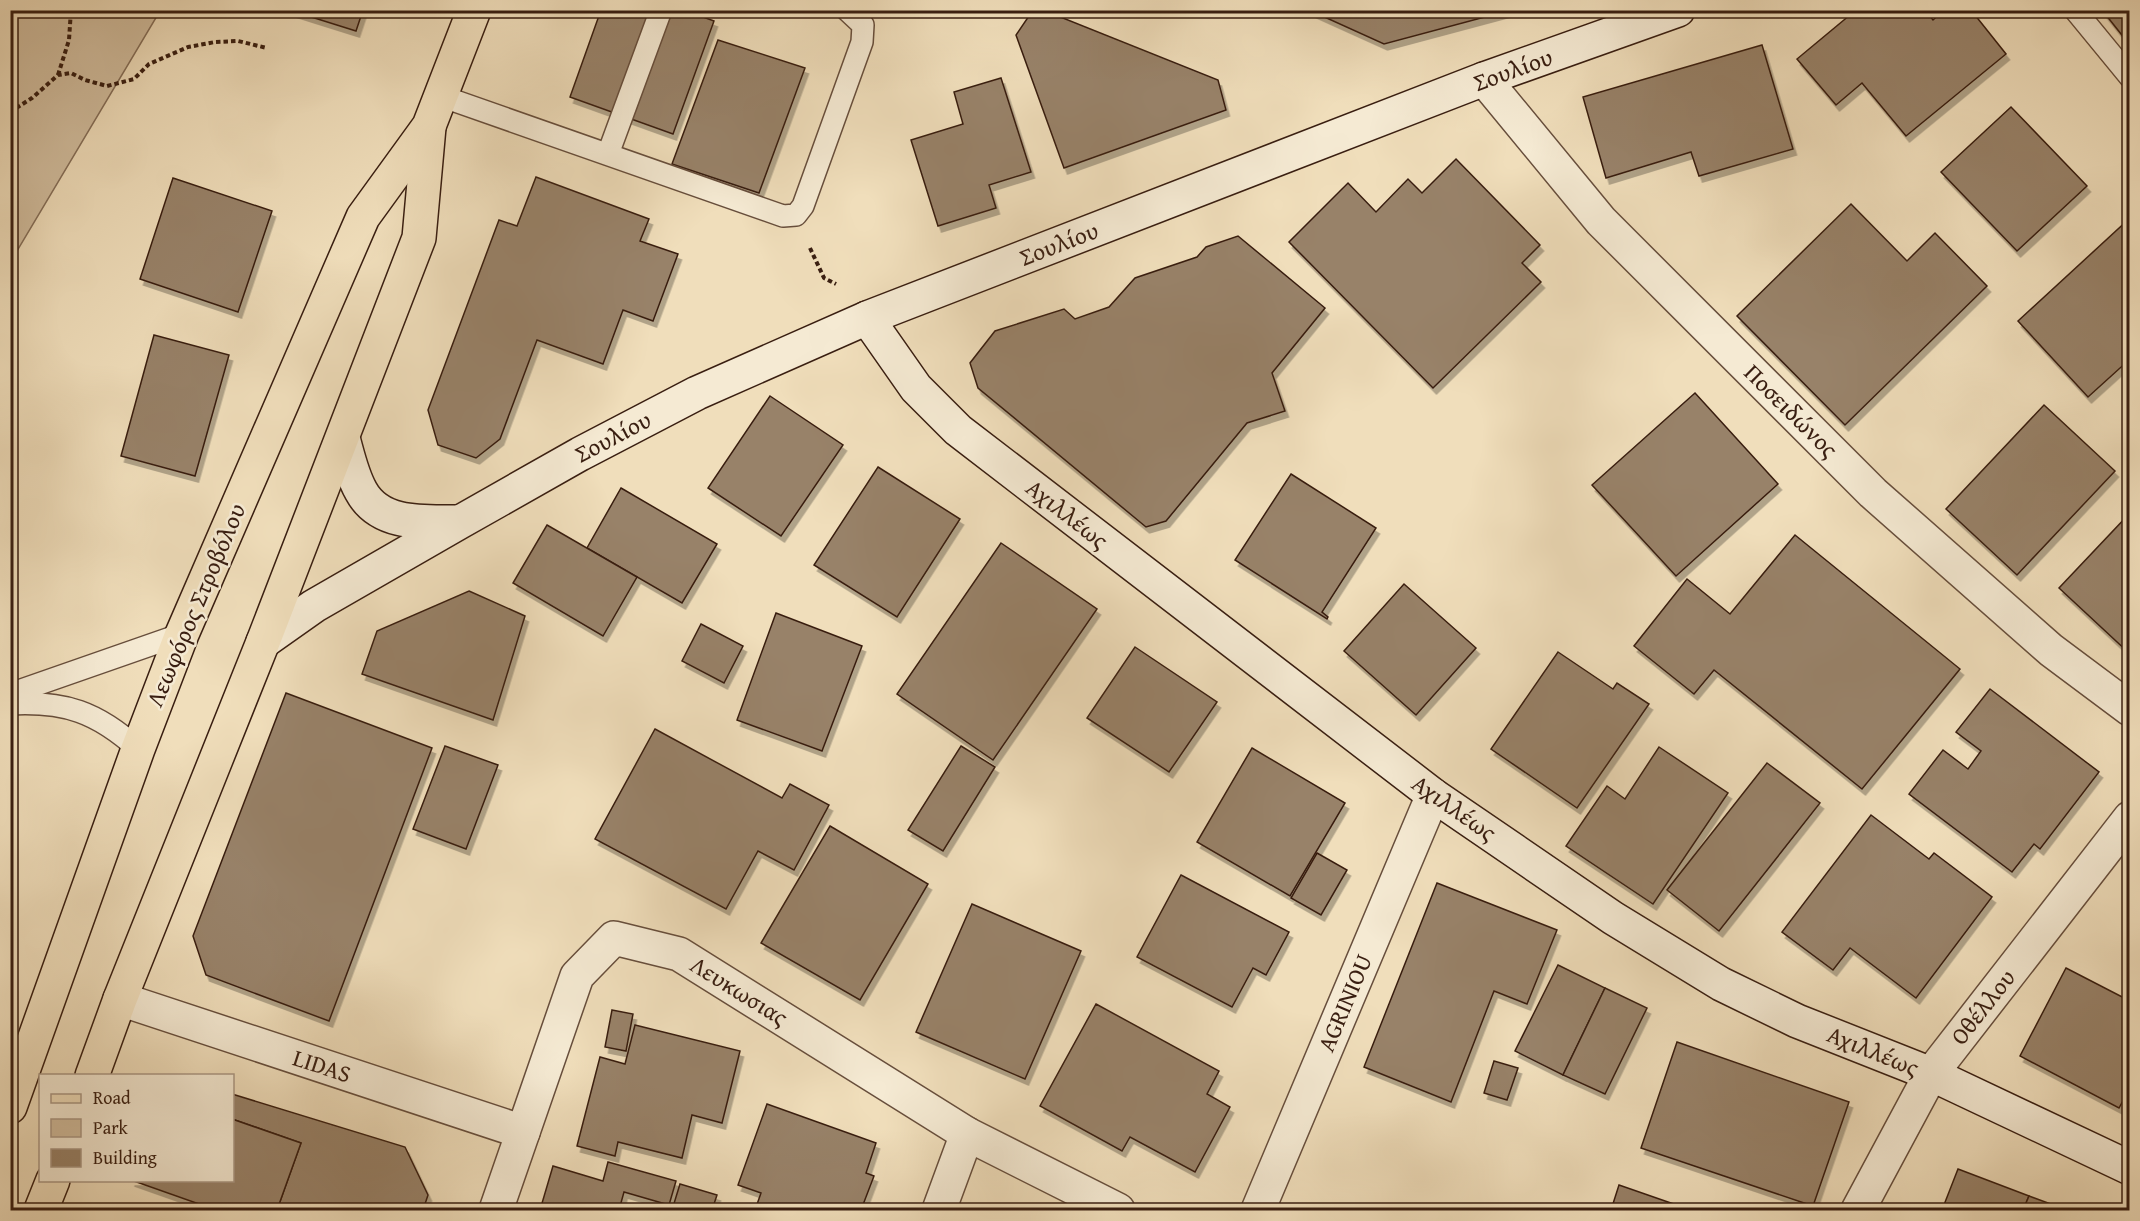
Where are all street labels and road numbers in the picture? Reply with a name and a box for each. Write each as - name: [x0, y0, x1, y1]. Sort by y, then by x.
- street label: Σουλίου: [1468, 39, 1557, 100]
- street label: Σουλίου: [1014, 212, 1103, 275]
- street label: Ποσειδώνος: [1736, 356, 1846, 466]
- street label: Σουλίου: [568, 402, 657, 471]
- street label: Αχιλλέως: [1019, 470, 1116, 557]
- street label: Λεωφόρος Στροβόλου: [137, 498, 254, 712]
- street label: Αχιλλέως: [1405, 766, 1504, 850]
- street label: Λευκωσιας: [684, 947, 795, 1034]
- street label: AGRINIOU: [1308, 948, 1381, 1057]
- street label: Οθέλλου: [1942, 961, 2023, 1052]
- street label: Αχιλλέως: [1822, 1016, 1924, 1085]
- street label: LIDAS: [289, 1040, 356, 1091]

